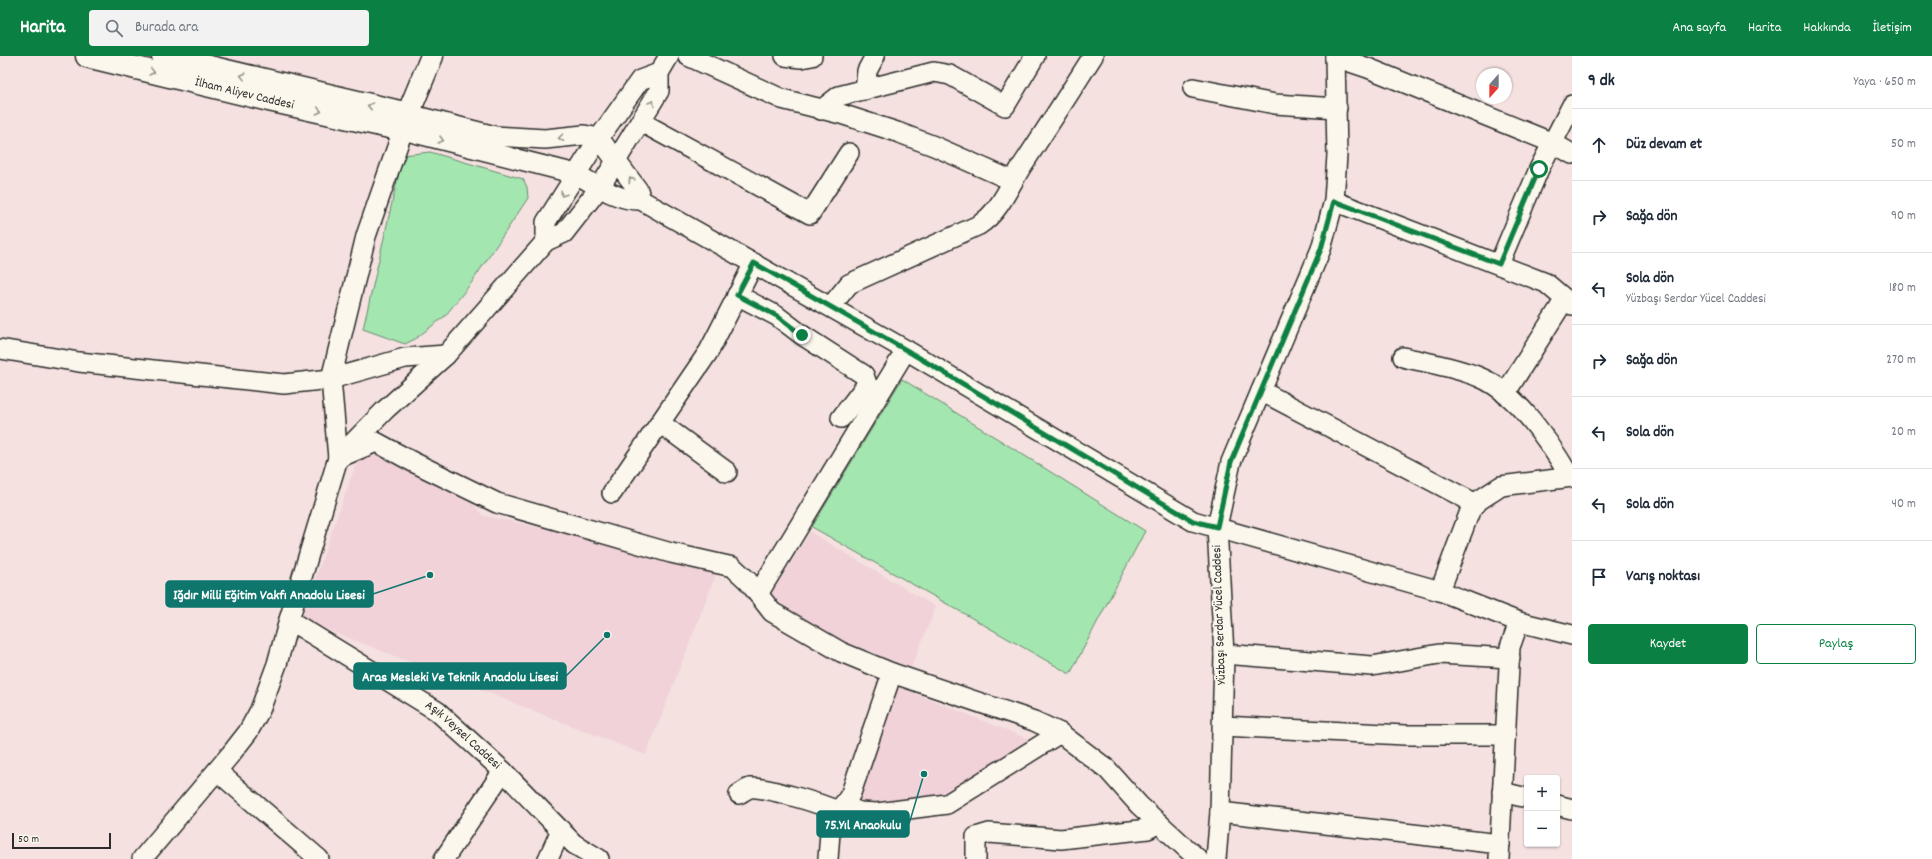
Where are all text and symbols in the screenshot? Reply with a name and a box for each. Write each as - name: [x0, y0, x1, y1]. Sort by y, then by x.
- search box: [89, 10, 369, 46]
- text: Harita: [20, 15, 65, 42]
- icon: search: [103, 17, 125, 39]
- text: Burada ara: [135, 17, 198, 39]
- text: Ana sayfa: [1672, 18, 1726, 38]
- text: Harita: [1748, 18, 1781, 38]
- text: Hakkında: [1803, 18, 1851, 38]
- text: İletişim: [1873, 18, 1912, 38]
- one-way arrow: [148, 67, 155, 76]
- north arrow: [1476, 68, 1512, 104]
- text: 9 dk: [1588, 70, 1615, 94]
- one-way arrow: [240, 72, 247, 81]
- street label: İlham Aliyev Caddesi: [193, 73, 296, 115]
- text: Yaya · 650 m: [1853, 73, 1916, 92]
- one-way arrow: [647, 100, 655, 107]
- one-way arrow: [366, 102, 373, 110]
- one-way arrow: [316, 107, 322, 115]
- one-way arrow: [558, 133, 564, 142]
- icon: ahead: [1588, 134, 1610, 156]
- text: Düz devam et: [1626, 134, 1702, 156]
- one-way arrow: [437, 135, 444, 144]
- text: 50 m: [1891, 135, 1916, 154]
- route start: [1530, 160, 1548, 178]
- one-way arrow: [629, 177, 636, 184]
- one-way arrow: [561, 190, 568, 197]
- icon: right: [1588, 206, 1610, 228]
- text: Sağa dön: [1626, 206, 1677, 228]
- text: 90 m: [1891, 207, 1916, 226]
- text: Sola dön: [1626, 268, 1674, 290]
- icon: left: [1588, 278, 1610, 300]
- text: 180 m: [1889, 279, 1916, 298]
- text: Yüzbaşı Serdar Yücel Caddesi: [1626, 290, 1766, 309]
- route end: [793, 326, 811, 344]
- icon: right: [1588, 350, 1610, 372]
- text: Sağa dön: [1626, 350, 1677, 372]
- text: 270 m: [1886, 351, 1916, 370]
- icon: left: [1588, 422, 1610, 444]
- text: Sola dön: [1626, 422, 1674, 444]
- text: 20 m: [1891, 423, 1916, 442]
- icon: left: [1588, 494, 1610, 516]
- text: Sola dön: [1626, 494, 1674, 516]
- text: 40 m: [1892, 495, 1916, 514]
- street label: Yüzbaşı Serdar Yücel Caddesi: [1208, 544, 1232, 685]
- icon: arrive: [1588, 566, 1610, 588]
- text: Varış noktası: [1626, 566, 1700, 588]
- callout: Iğdır Milli Eğitim Vakfı Anadolu Lisesi: [166, 581, 373, 607]
- text: Iğdır Milli Eğitim Vakfı Anadolu Lisesi: [173, 586, 365, 606]
- button: Kaydet: [1588, 624, 1748, 664]
- button: Paylaş: [1756, 624, 1916, 664]
- callout: Aras Mesleki Ve Teknik Anadolu Lisesi: [354, 663, 566, 689]
- text: Aras Mesleki Ve Teknik Anadolu Lisesi: [362, 668, 559, 688]
- street label: Aşık Veysel Caddesi: [421, 696, 506, 775]
- map controls: [1524, 775, 1560, 847]
- button: +: [1524, 775, 1560, 811]
- callout: 75.Yıl Anaokulu: [817, 811, 909, 837]
- button: −: [1524, 811, 1560, 847]
- text: 75.Yıl Anaokulu: [825, 816, 901, 836]
- scale bar: [12, 831, 111, 850]
- text: 50 m: [18, 832, 39, 848]

